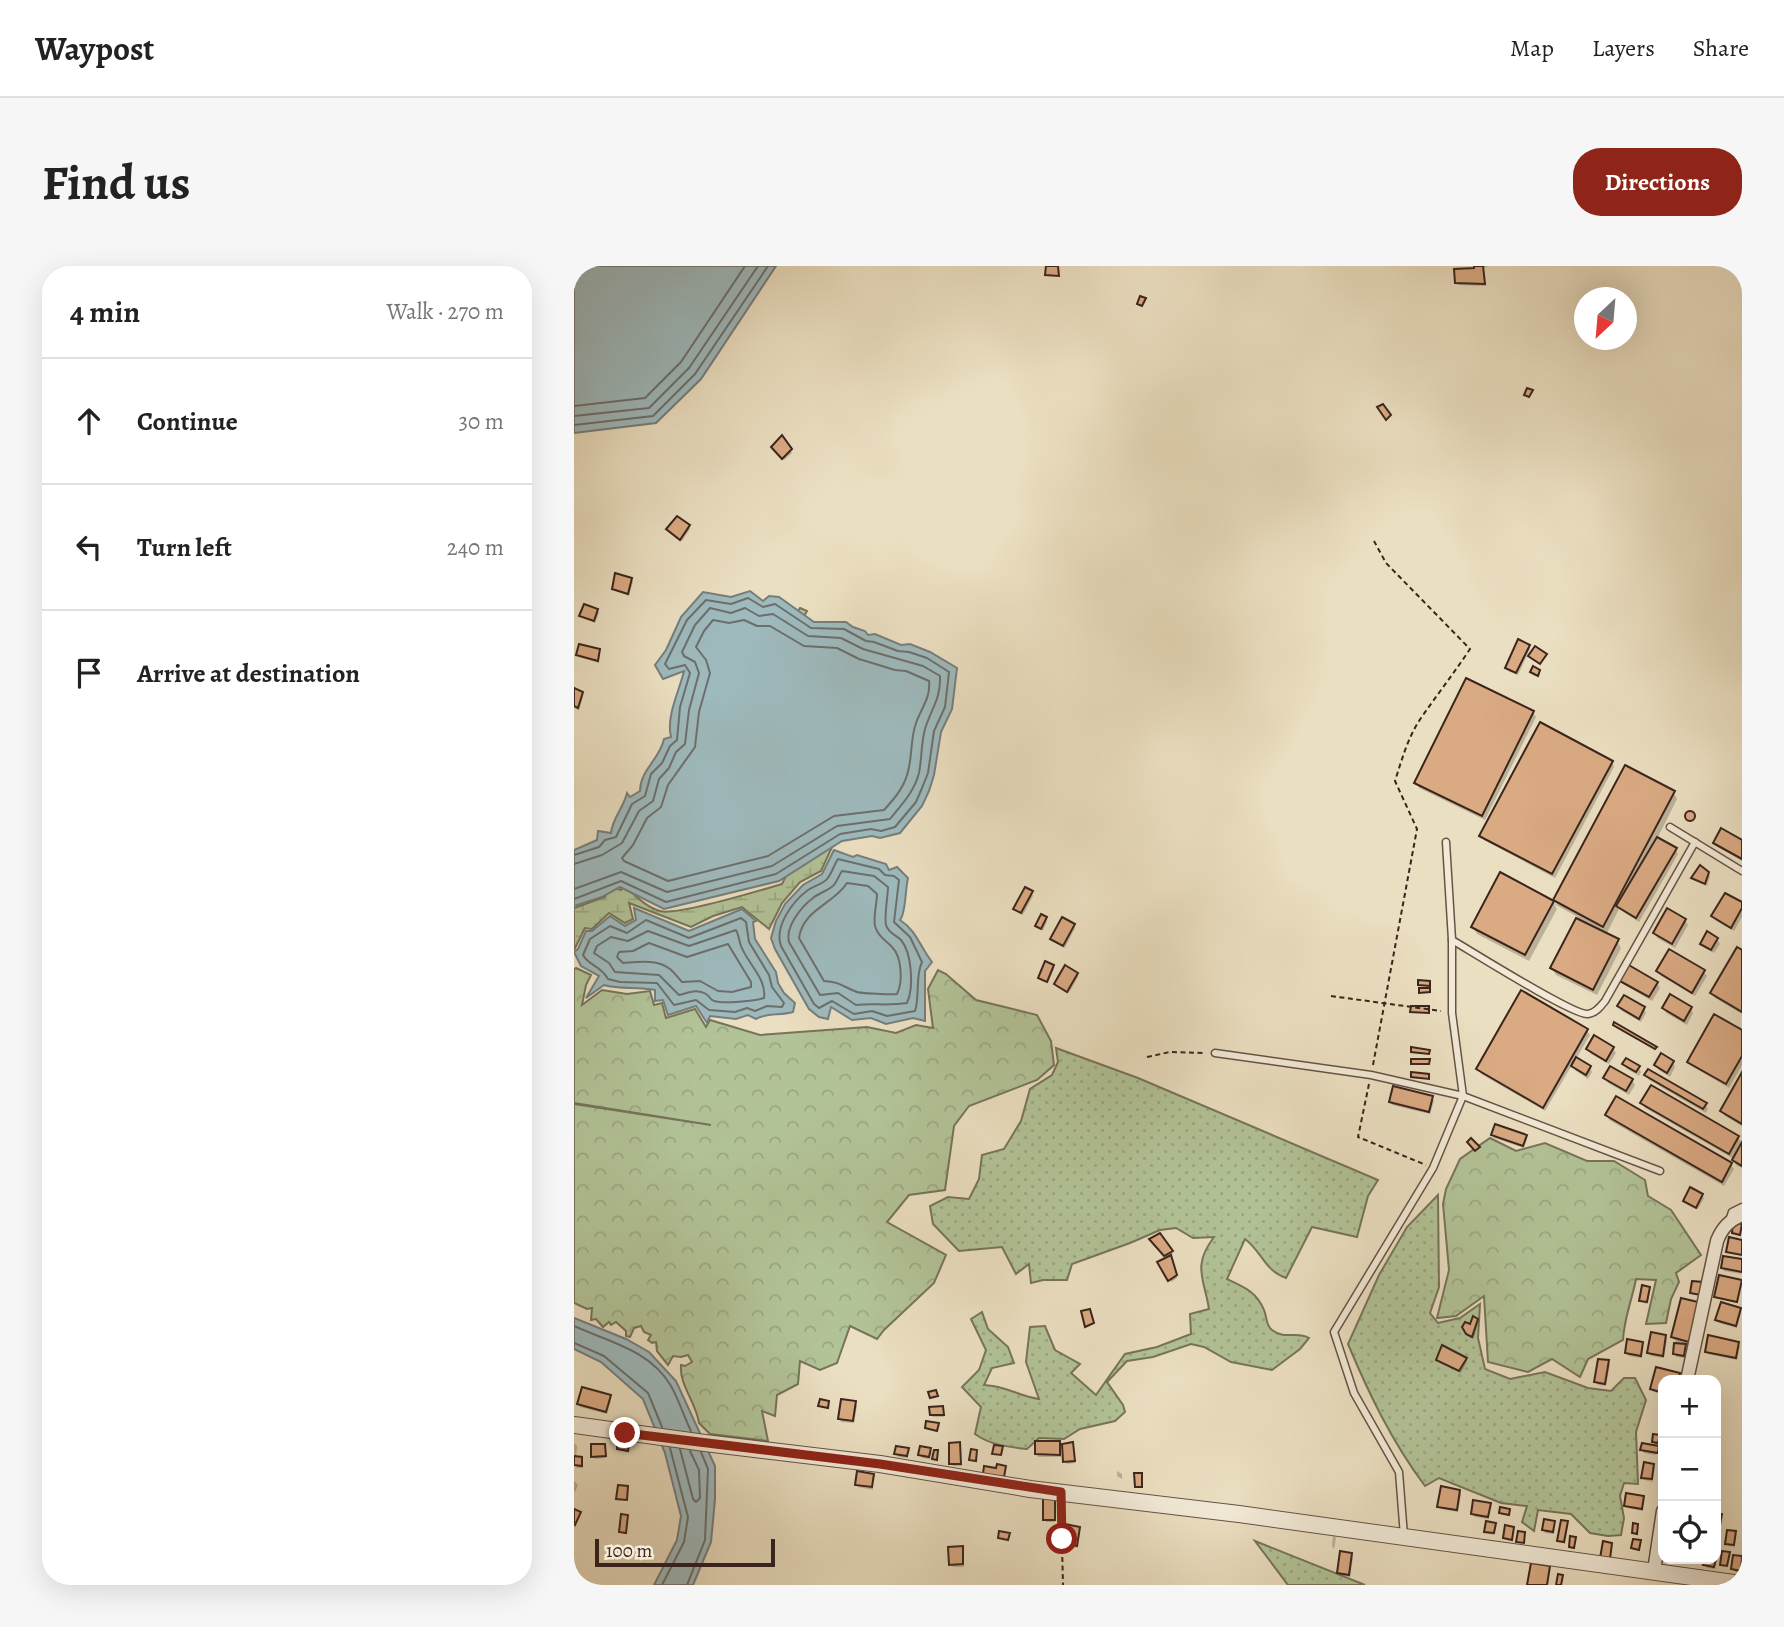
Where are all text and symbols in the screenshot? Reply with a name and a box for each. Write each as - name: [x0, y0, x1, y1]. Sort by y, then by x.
- text: Waypost: [35, 26, 154, 71]
- text: Map: [1510, 32, 1554, 64]
- text: Layers: [1592, 32, 1655, 64]
- text: Share: [1693, 32, 1749, 64]
- button: Directions: [1573, 148, 1742, 216]
- text: Find us: [42, 149, 190, 216]
- north arrow: [1574, 287, 1637, 350]
- text: 4 min: [70, 292, 140, 332]
- text: Walk · 270 m: [386, 296, 504, 327]
- icon: ahead: [70, 402, 108, 440]
- text: Continue: [137, 404, 238, 439]
- text: 30 m: [458, 406, 504, 437]
- icon: left: [70, 528, 108, 566]
- text: Turn left: [137, 530, 232, 565]
- text: 240 m: [447, 532, 504, 563]
- icon: arrive: [70, 654, 108, 692]
- text: Arrive at destination: [137, 656, 360, 691]
- map controls: [1658, 1375, 1721, 1564]
- button: +: [1658, 1375, 1721, 1438]
- route end: [609, 1417, 640, 1448]
- button: −: [1658, 1438, 1721, 1501]
- button: locate: [1658, 1501, 1721, 1564]
- route start: [1046, 1523, 1077, 1554]
- scale bar: [595, 1536, 775, 1568]
- text: 100 m: [606, 1538, 652, 1564]

